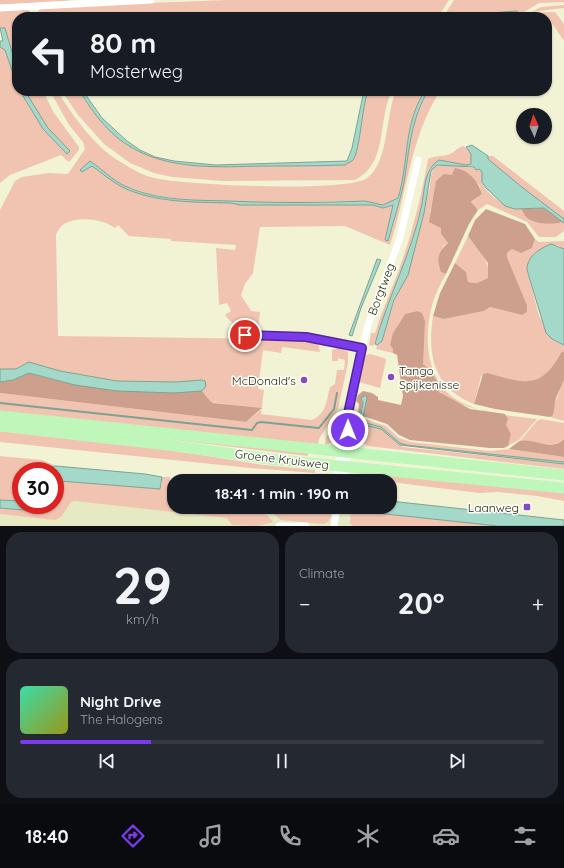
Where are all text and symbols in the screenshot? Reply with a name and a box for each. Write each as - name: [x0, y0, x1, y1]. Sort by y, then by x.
- text: 80 m: [90, 25, 156, 60]
- icon: left: [24, 28, 76, 80]
- text: Mosterweg: [90, 60, 183, 83]
- north arrow: [516, 108, 552, 144]
- map controls: [516, 108, 552, 144]
- street label: Borgtweg: [364, 261, 398, 317]
- pin: [228, 318, 262, 352]
- icon: arrive: [234, 324, 256, 346]
- place label: Tango Spijkenisse: [399, 363, 460, 392]
- marker: Tango Spijkenisse: [386, 372, 396, 382]
- place label: McDonald's: [232, 373, 296, 388]
- marker: McDonald's: [299, 375, 309, 385]
- position arrow: [327, 409, 369, 451]
- street label: Groene Kruisweg: [234, 446, 330, 472]
- speed limit sign: 30: [12, 462, 64, 514]
- text: 18:41 · 1 min · 190 m: [215, 484, 349, 503]
- place label: Laanweg: [468, 500, 519, 515]
- marker: Laanweg: [522, 502, 532, 512]
- text: 29: [113, 552, 172, 617]
- text: Climate: [299, 565, 345, 581]
- text: 20°: [397, 584, 445, 622]
- text: −: [299, 590, 310, 618]
- text: +: [532, 590, 544, 618]
- text: km/h: [126, 611, 159, 627]
- text: Night Drive: [80, 692, 161, 711]
- text: The Halogens: [80, 711, 163, 727]
- icon: previous: [96, 750, 118, 772]
- icon: pause: [271, 750, 293, 772]
- icon: next: [446, 750, 468, 772]
- icon: directions: [119, 822, 147, 850]
- icon: music: [197, 822, 225, 850]
- icon: phone: [276, 822, 304, 850]
- icon: climate: [354, 822, 382, 850]
- icon: car: [432, 822, 460, 850]
- icon: filters: [511, 822, 539, 850]
- text: 18:40: [25, 825, 69, 848]

